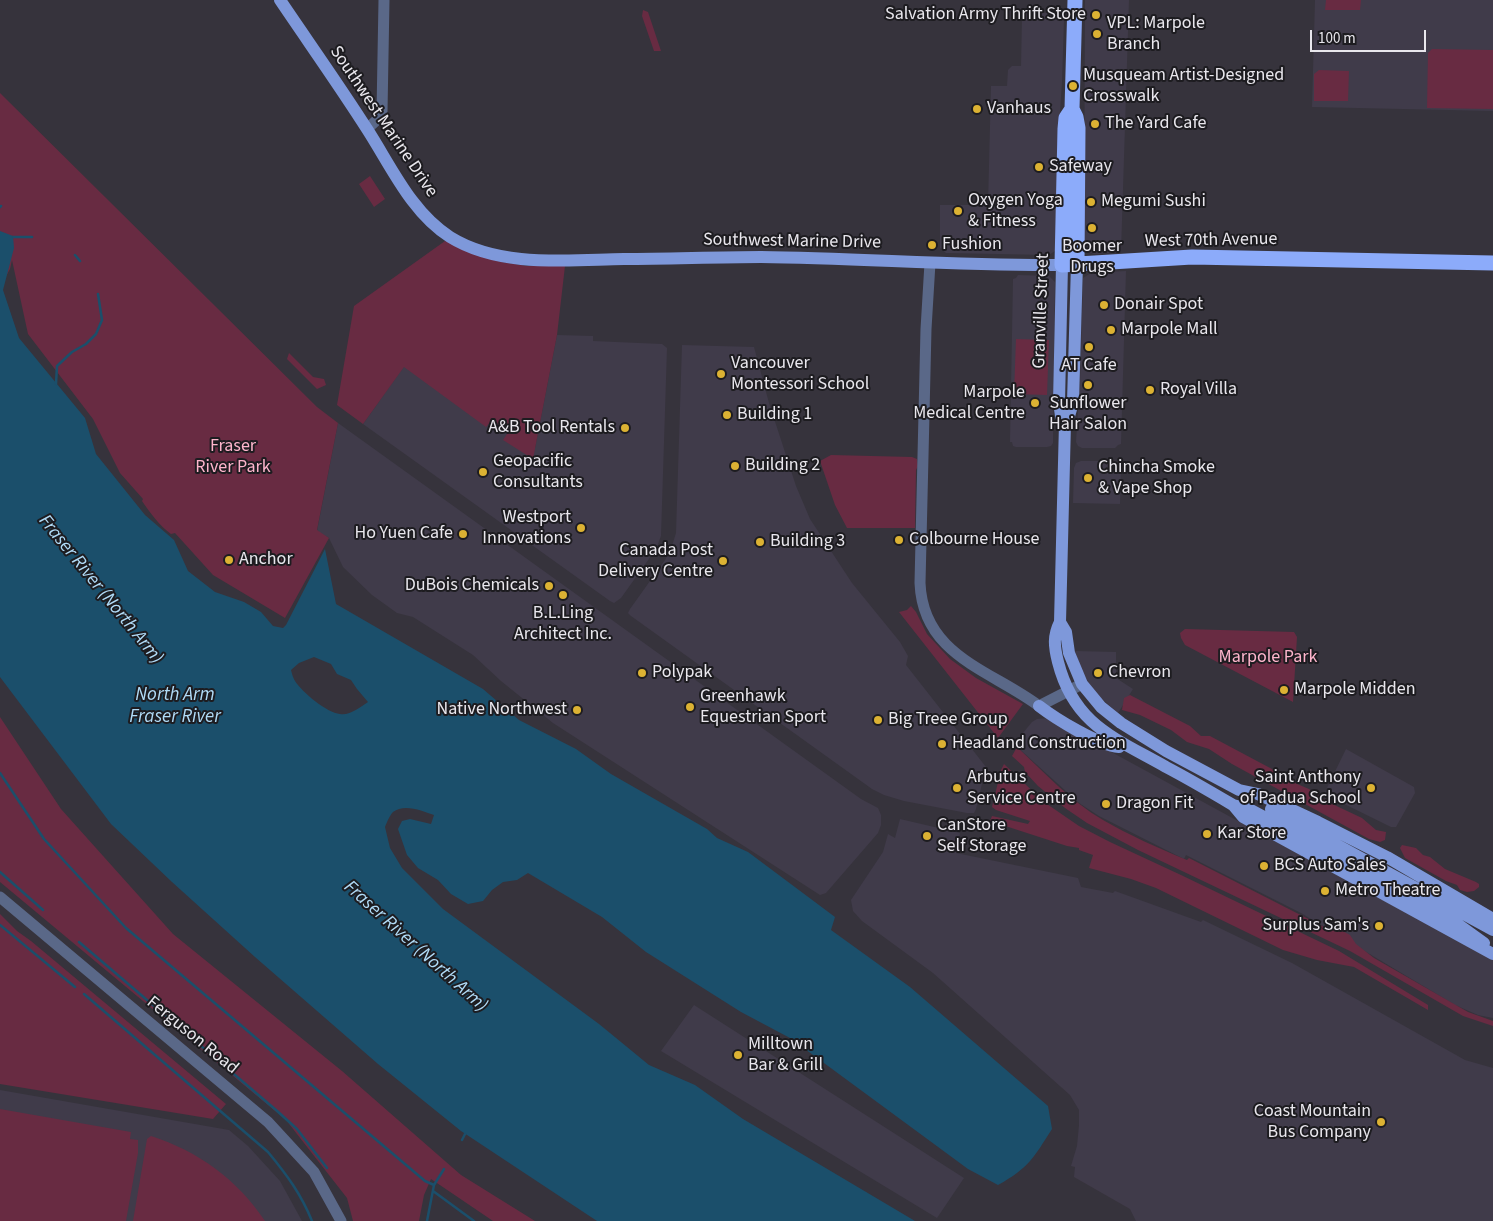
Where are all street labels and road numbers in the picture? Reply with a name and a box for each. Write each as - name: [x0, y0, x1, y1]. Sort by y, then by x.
- street label: Southwest Marine Drive: [324, 42, 442, 202]
- street label: West 70th Avenue: [1144, 229, 1278, 253]
- street label: Southwest Marine Drive: [703, 230, 881, 254]
- street label: Granville Street: [1029, 253, 1055, 369]
- street label: Ferguson Road: [142, 992, 242, 1080]

